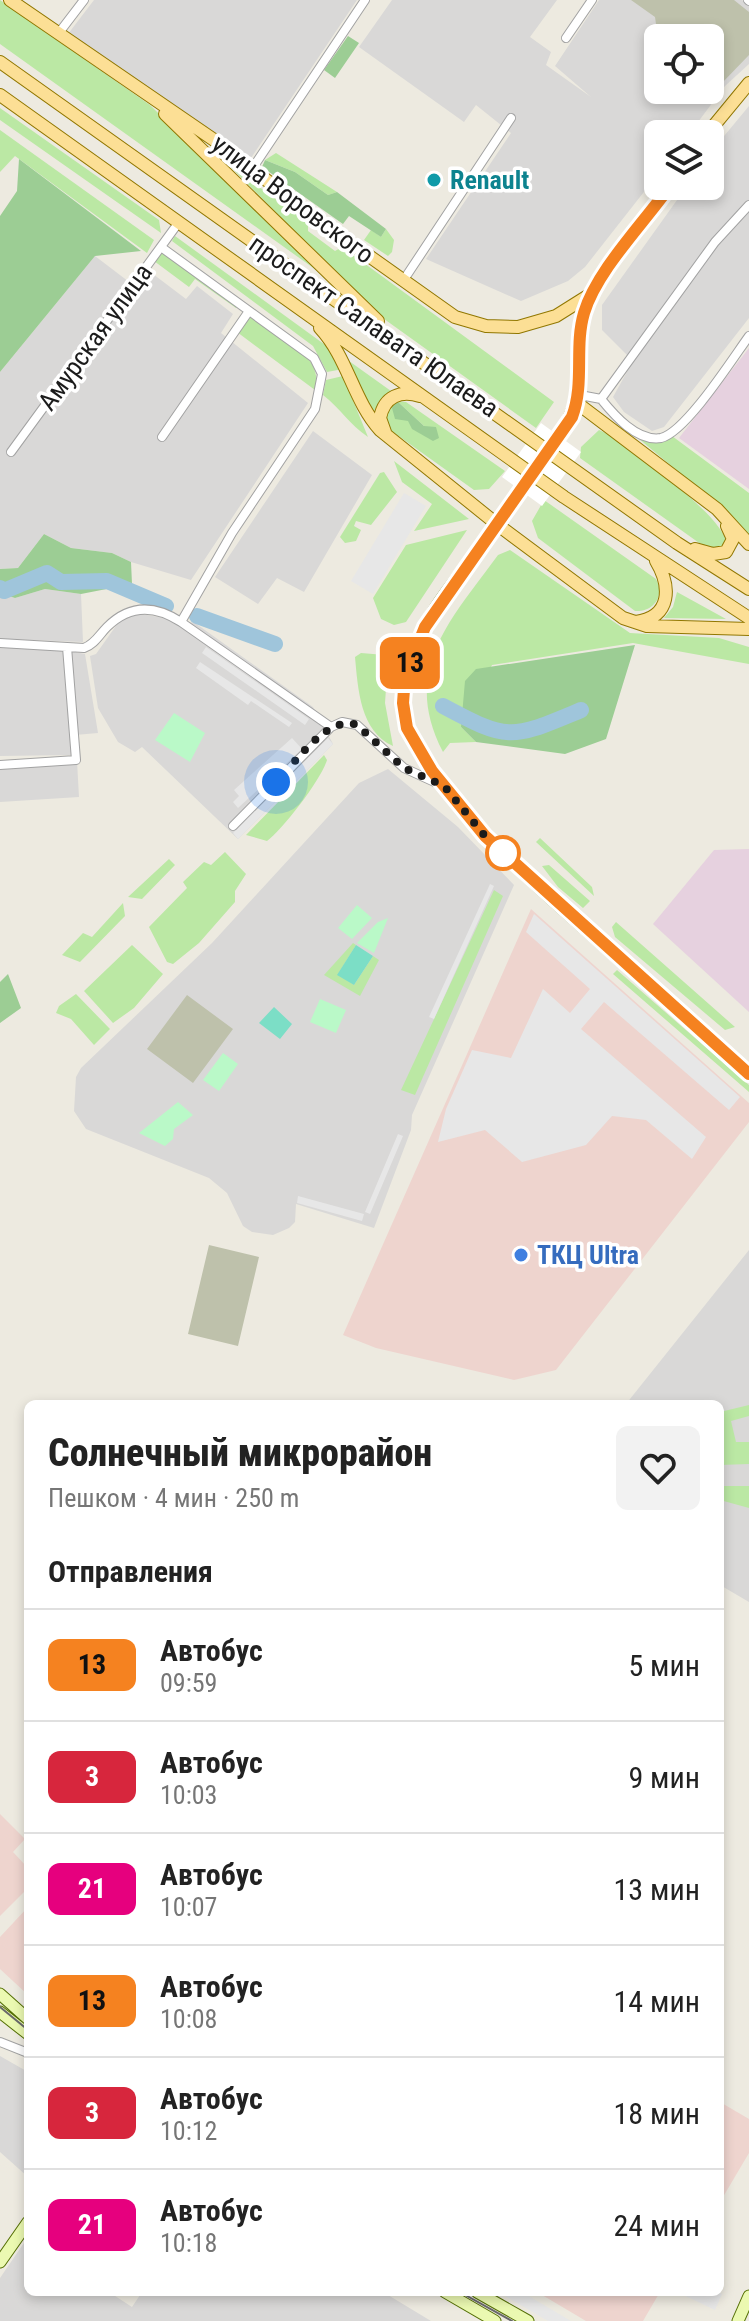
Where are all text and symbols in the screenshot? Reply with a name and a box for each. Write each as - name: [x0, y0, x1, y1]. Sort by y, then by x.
- map controls: [644, 24, 724, 200]
- button: locate: [644, 24, 724, 104]
- button: layers: [644, 120, 724, 200]
- street label: улица Воровского: [206, 128, 380, 270]
- place label: Renault: [450, 165, 529, 195]
- marker: Renault: [425, 171, 443, 189]
- street label: проспект Салавата Юлаева: [244, 229, 504, 423]
- street label: Амурская улица: [32, 258, 158, 416]
- line badge: 13: [374, 637, 446, 689]
- text: 13: [396, 646, 424, 679]
- your location: [256, 762, 296, 802]
- unlabelled marker: [486, 836, 520, 870]
- place label: ТКЦ Ultra: [537, 1240, 639, 1270]
- marker: ТКЦ Ultra: [512, 1246, 530, 1264]
- button: heart: [616, 1426, 700, 1510]
- text: Солнечный микрорайон: [48, 1431, 432, 1475]
- text: Пешком · 4 мин · 250 m: [48, 1483, 299, 1513]
- text: Отправления: [48, 1554, 213, 1589]
- text: Автобус: [160, 1633, 263, 1668]
- text: 13: [78, 1648, 106, 1681]
- text: 5 мин: [628, 1648, 700, 1683]
- text: 09:59: [160, 1668, 217, 1698]
- text: Автобус: [160, 1745, 263, 1780]
- text: 3: [85, 1760, 99, 1793]
- text: 9 мин: [628, 1760, 700, 1795]
- text: 10:03: [160, 1780, 217, 1810]
- text: Автобус: [160, 1857, 263, 1892]
- text: 21: [78, 1872, 106, 1905]
- text: 13 мин: [614, 1872, 700, 1907]
- text: 10:07: [160, 1892, 217, 1922]
- text: Автобус: [160, 1969, 263, 2004]
- text: 13: [78, 1984, 106, 2017]
- text: 14 мин: [614, 1984, 700, 2019]
- text: 10:08: [160, 2004, 217, 2034]
- text: Автобус: [160, 2081, 263, 2116]
- text: 3: [85, 2096, 99, 2129]
- text: 18 мин: [614, 2096, 700, 2131]
- text: 10:12: [160, 2116, 217, 2146]
- text: Автобус: [160, 2193, 263, 2228]
- text: 21: [78, 2208, 106, 2241]
- text: 24 мин: [614, 2208, 700, 2243]
- text: 10:18: [160, 2228, 217, 2258]

